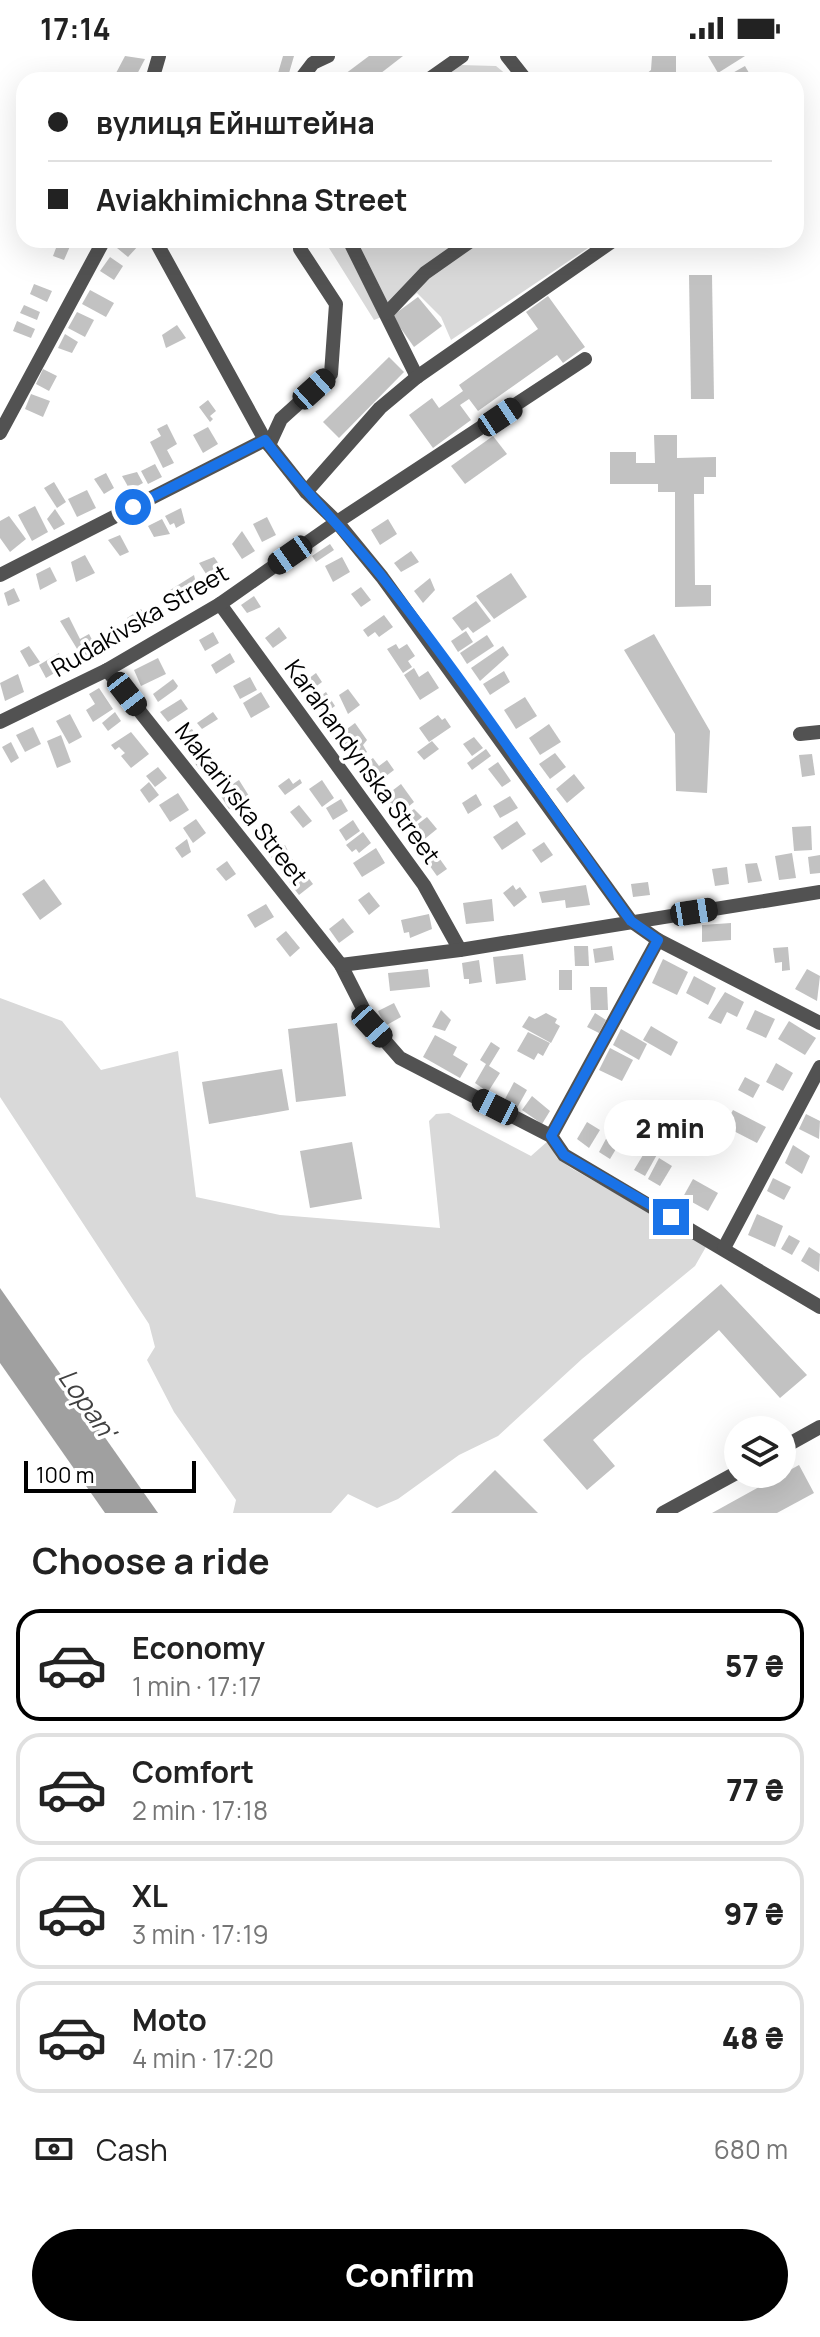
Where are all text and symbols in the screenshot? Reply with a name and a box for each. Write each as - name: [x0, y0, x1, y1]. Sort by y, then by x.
- text: 17:14: [40, 8, 111, 49]
- text: вулиця Ейнштейна: [96, 102, 375, 143]
- text: Aviakhimichna Street: [96, 179, 407, 220]
- car: [288, 364, 340, 414]
- car: [473, 394, 527, 440]
- route start: [115, 489, 151, 525]
- car: [263, 531, 317, 579]
- street label: Rudakivska Street: [45, 556, 234, 684]
- street label: Karahandynska Street: [278, 652, 449, 870]
- car: [103, 668, 151, 720]
- street label: Makarivska Street: [168, 715, 316, 891]
- car: [668, 896, 720, 928]
- car: [347, 1000, 397, 1052]
- car: [468, 1085, 522, 1129]
- callout: 2 min: [605, 1101, 737, 1157]
- text: 2 min: [636, 1110, 704, 1146]
- route end: [653, 1199, 689, 1235]
- water label: Lopan': [51, 1361, 127, 1449]
- map controls: [724, 1416, 796, 1488]
- button: layers: [724, 1416, 796, 1488]
- scale bar: [24, 1457, 196, 1493]
- text: 100 m: [36, 1460, 94, 1490]
- text: Choose a ride: [32, 1536, 270, 1585]
- text: Economy: [132, 1627, 265, 1668]
- icon: car: [36, 1629, 108, 1701]
- text: 57 ₴: [725, 1645, 784, 1686]
- text: 1 min · 17:17: [132, 1668, 261, 1704]
- text: Comfort: [132, 1751, 254, 1792]
- icon: car: [36, 1753, 108, 1825]
- text: 77 ₴: [726, 1769, 784, 1810]
- text: 2 min · 17:18: [132, 1792, 268, 1828]
- text: XL: [132, 1875, 168, 1916]
- icon: car: [36, 1877, 108, 1949]
- text: 97 ₴: [724, 1893, 784, 1934]
- text: 3 min · 17:19: [132, 1916, 269, 1952]
- text: Moto: [132, 1999, 207, 2040]
- icon: car: [36, 2001, 108, 2073]
- text: 48 ₴: [722, 2017, 784, 2058]
- text: 4 min · 17:20: [132, 2040, 274, 2076]
- icon: cash: [32, 2127, 76, 2171]
- text: Cash: [96, 2129, 168, 2170]
- text: 680 m: [714, 2131, 788, 2167]
- button: Confirm: [32, 2229, 788, 2321]

